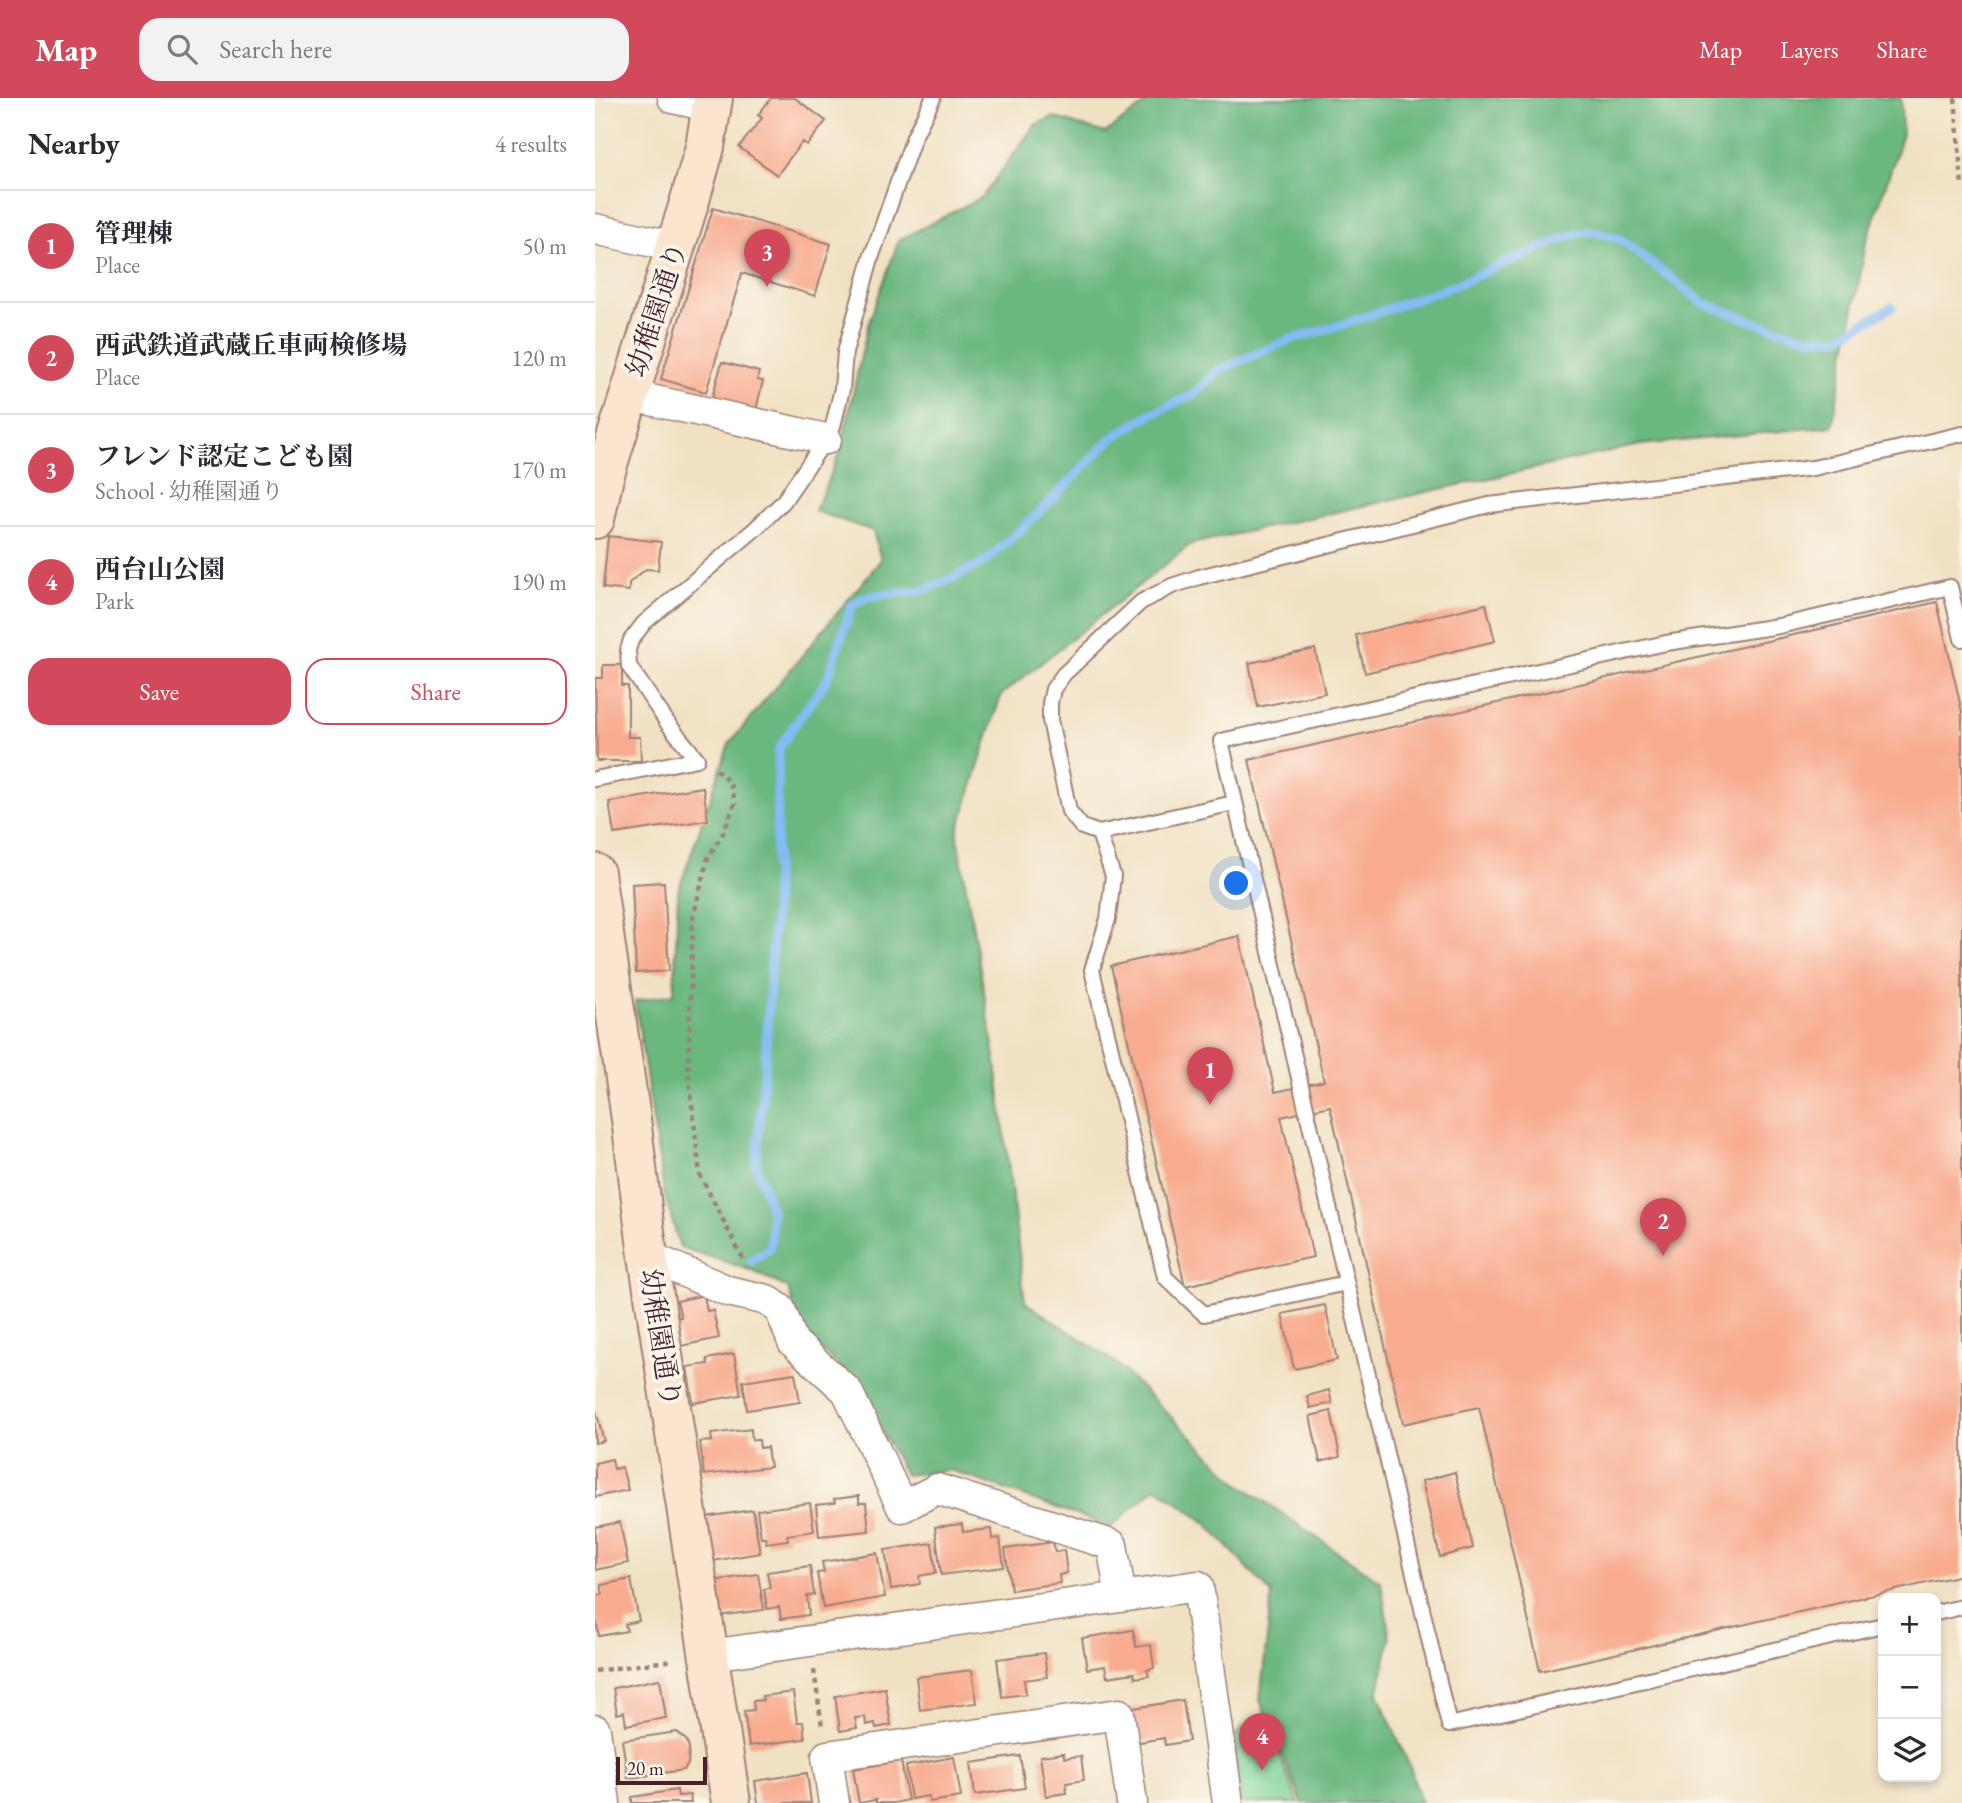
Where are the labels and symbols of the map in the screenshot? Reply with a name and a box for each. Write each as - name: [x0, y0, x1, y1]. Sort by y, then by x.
- pin: 3: [744, 229, 790, 287]
- street label: 幼稚園通り: [617, 237, 695, 381]
- your location: [1219, 866, 1253, 900]
- pin: 1: [1187, 1047, 1233, 1105]
- pin: 2: [1640, 1198, 1686, 1256]
- street label: 幼稚園通り: [632, 1266, 690, 1410]
- pin: 4: [1239, 1713, 1285, 1771]
- scale bar: [616, 1754, 707, 1786]

